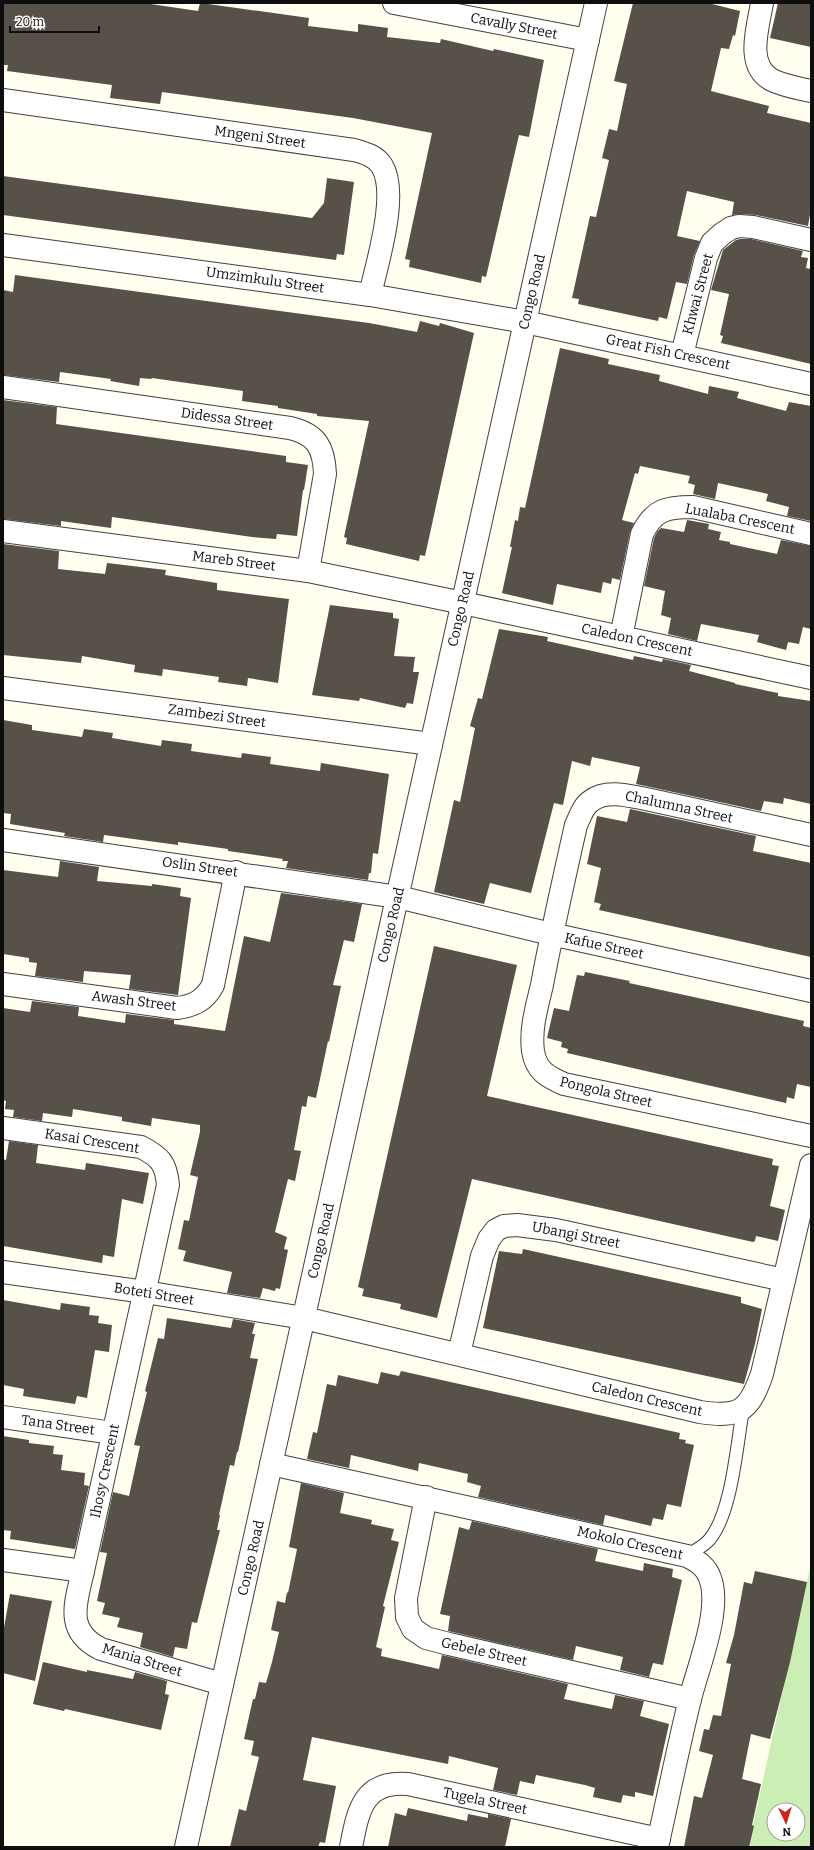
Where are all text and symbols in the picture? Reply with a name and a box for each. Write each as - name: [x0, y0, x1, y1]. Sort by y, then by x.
- scale bar: [10, 8, 99, 34]
- street label: Cavally Street: [469, 9, 559, 43]
- text: 20 m: [16, 15, 45, 29]
- street label: Mngeni Street: [213, 122, 307, 152]
- street label: Khwai Street: [679, 252, 717, 336]
- street label: Congo Road: [515, 253, 549, 331]
- street label: Umzimkulu Street: [205, 263, 325, 297]
- street label: Great Fish Crescent: [604, 331, 732, 373]
- street label: Didessa Street: [180, 404, 274, 434]
- street label: Lualaba Crescent: [684, 500, 796, 538]
- street label: Mareb Street: [191, 547, 277, 575]
- street label: Congo Road: [444, 570, 478, 648]
- street label: Caledon Crescent: [580, 620, 694, 660]
- street label: Zambezi Street: [167, 701, 267, 731]
- street label: Chalumna Street: [623, 787, 735, 827]
- street label: Oslin Street: [161, 853, 239, 881]
- street label: Congo Road: [374, 886, 408, 964]
- street label: Kafue Street: [563, 929, 645, 963]
- street label: Awash Street: [91, 987, 177, 1015]
- street label: Pongola Street: [558, 1073, 654, 1111]
- street label: Kasai Crescent: [43, 1125, 141, 1157]
- street label: Congo Road: [304, 1202, 338, 1280]
- street label: Ubangi Street: [531, 1218, 621, 1252]
- street label: Boteti Street: [113, 1279, 195, 1309]
- street label: Caledon Crescent: [590, 1378, 704, 1420]
- street label: Tana Street: [20, 1411, 96, 1439]
- street label: Ihosy Crescent: [87, 1422, 123, 1520]
- street label: Congo Road: [234, 1519, 268, 1597]
- street label: Mokolo Crescent: [575, 1523, 685, 1563]
- street label: Gebele Street: [439, 1634, 529, 1670]
- street label: Mania Street: [100, 1640, 184, 1680]
- street label: Tugela Street: [441, 1784, 529, 1818]
- north arrow: [766, 1802, 806, 1842]
- text: N: [781, 1825, 791, 1838]

